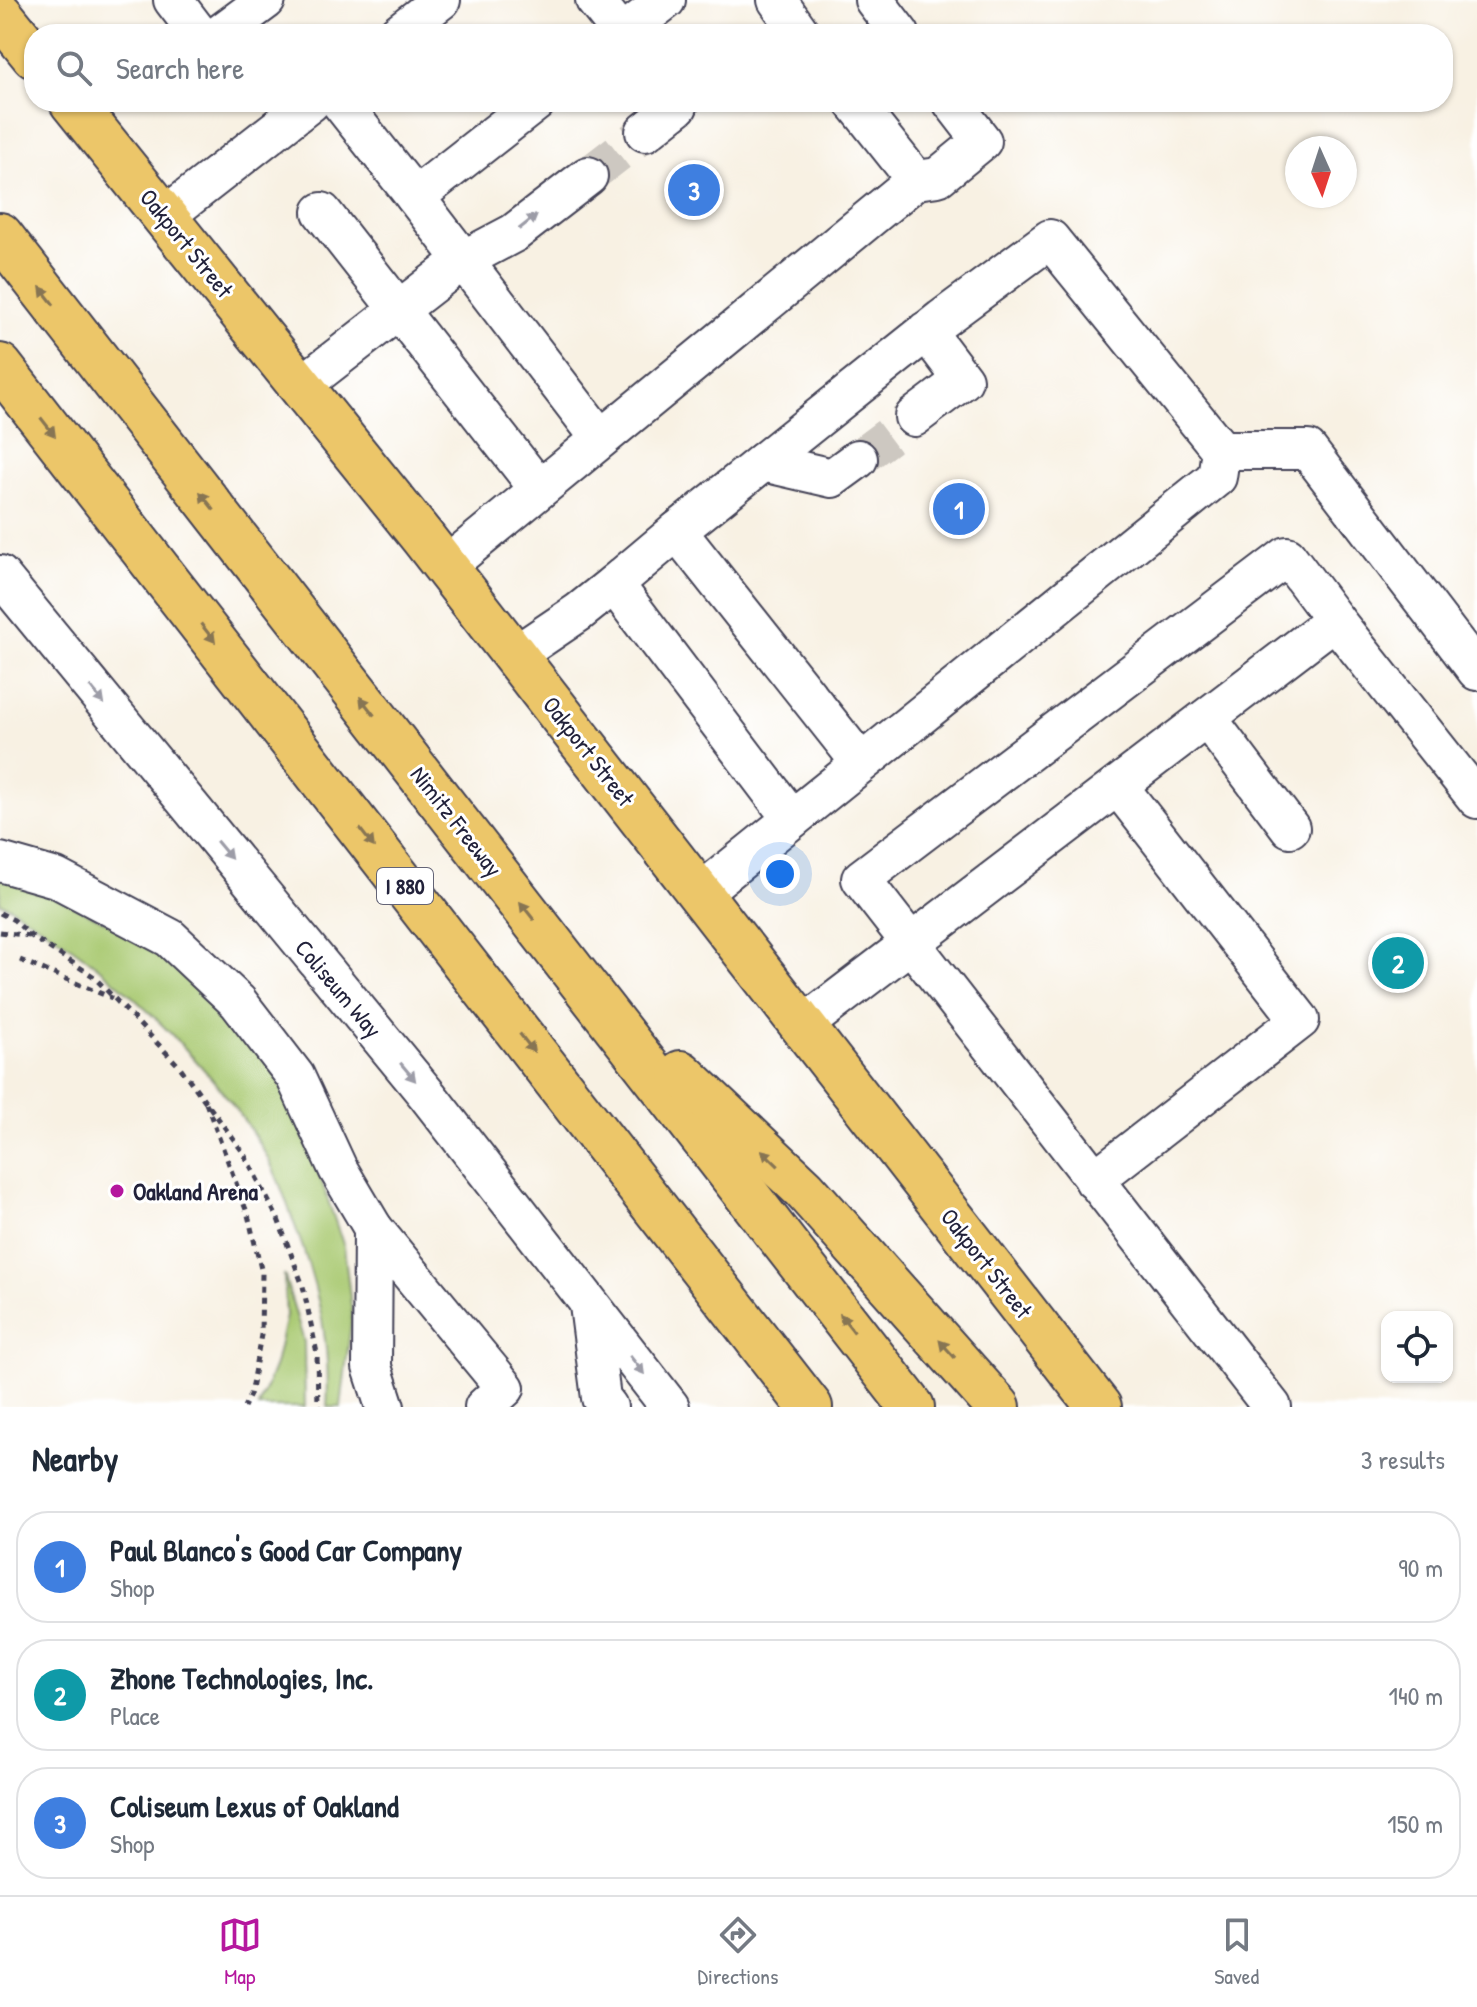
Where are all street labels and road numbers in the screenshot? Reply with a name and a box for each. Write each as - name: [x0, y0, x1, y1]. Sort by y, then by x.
- street label: Oakport Street: [133, 182, 241, 305]
- street label: Oakport Street: [536, 689, 643, 813]
- street label: Nimitz Freeway: [404, 759, 510, 883]
- road number: I 880: [377, 868, 433, 904]
- street label: Coliseum Way: [288, 932, 390, 1044]
- street label: Oakport Street: [934, 1201, 1041, 1325]

